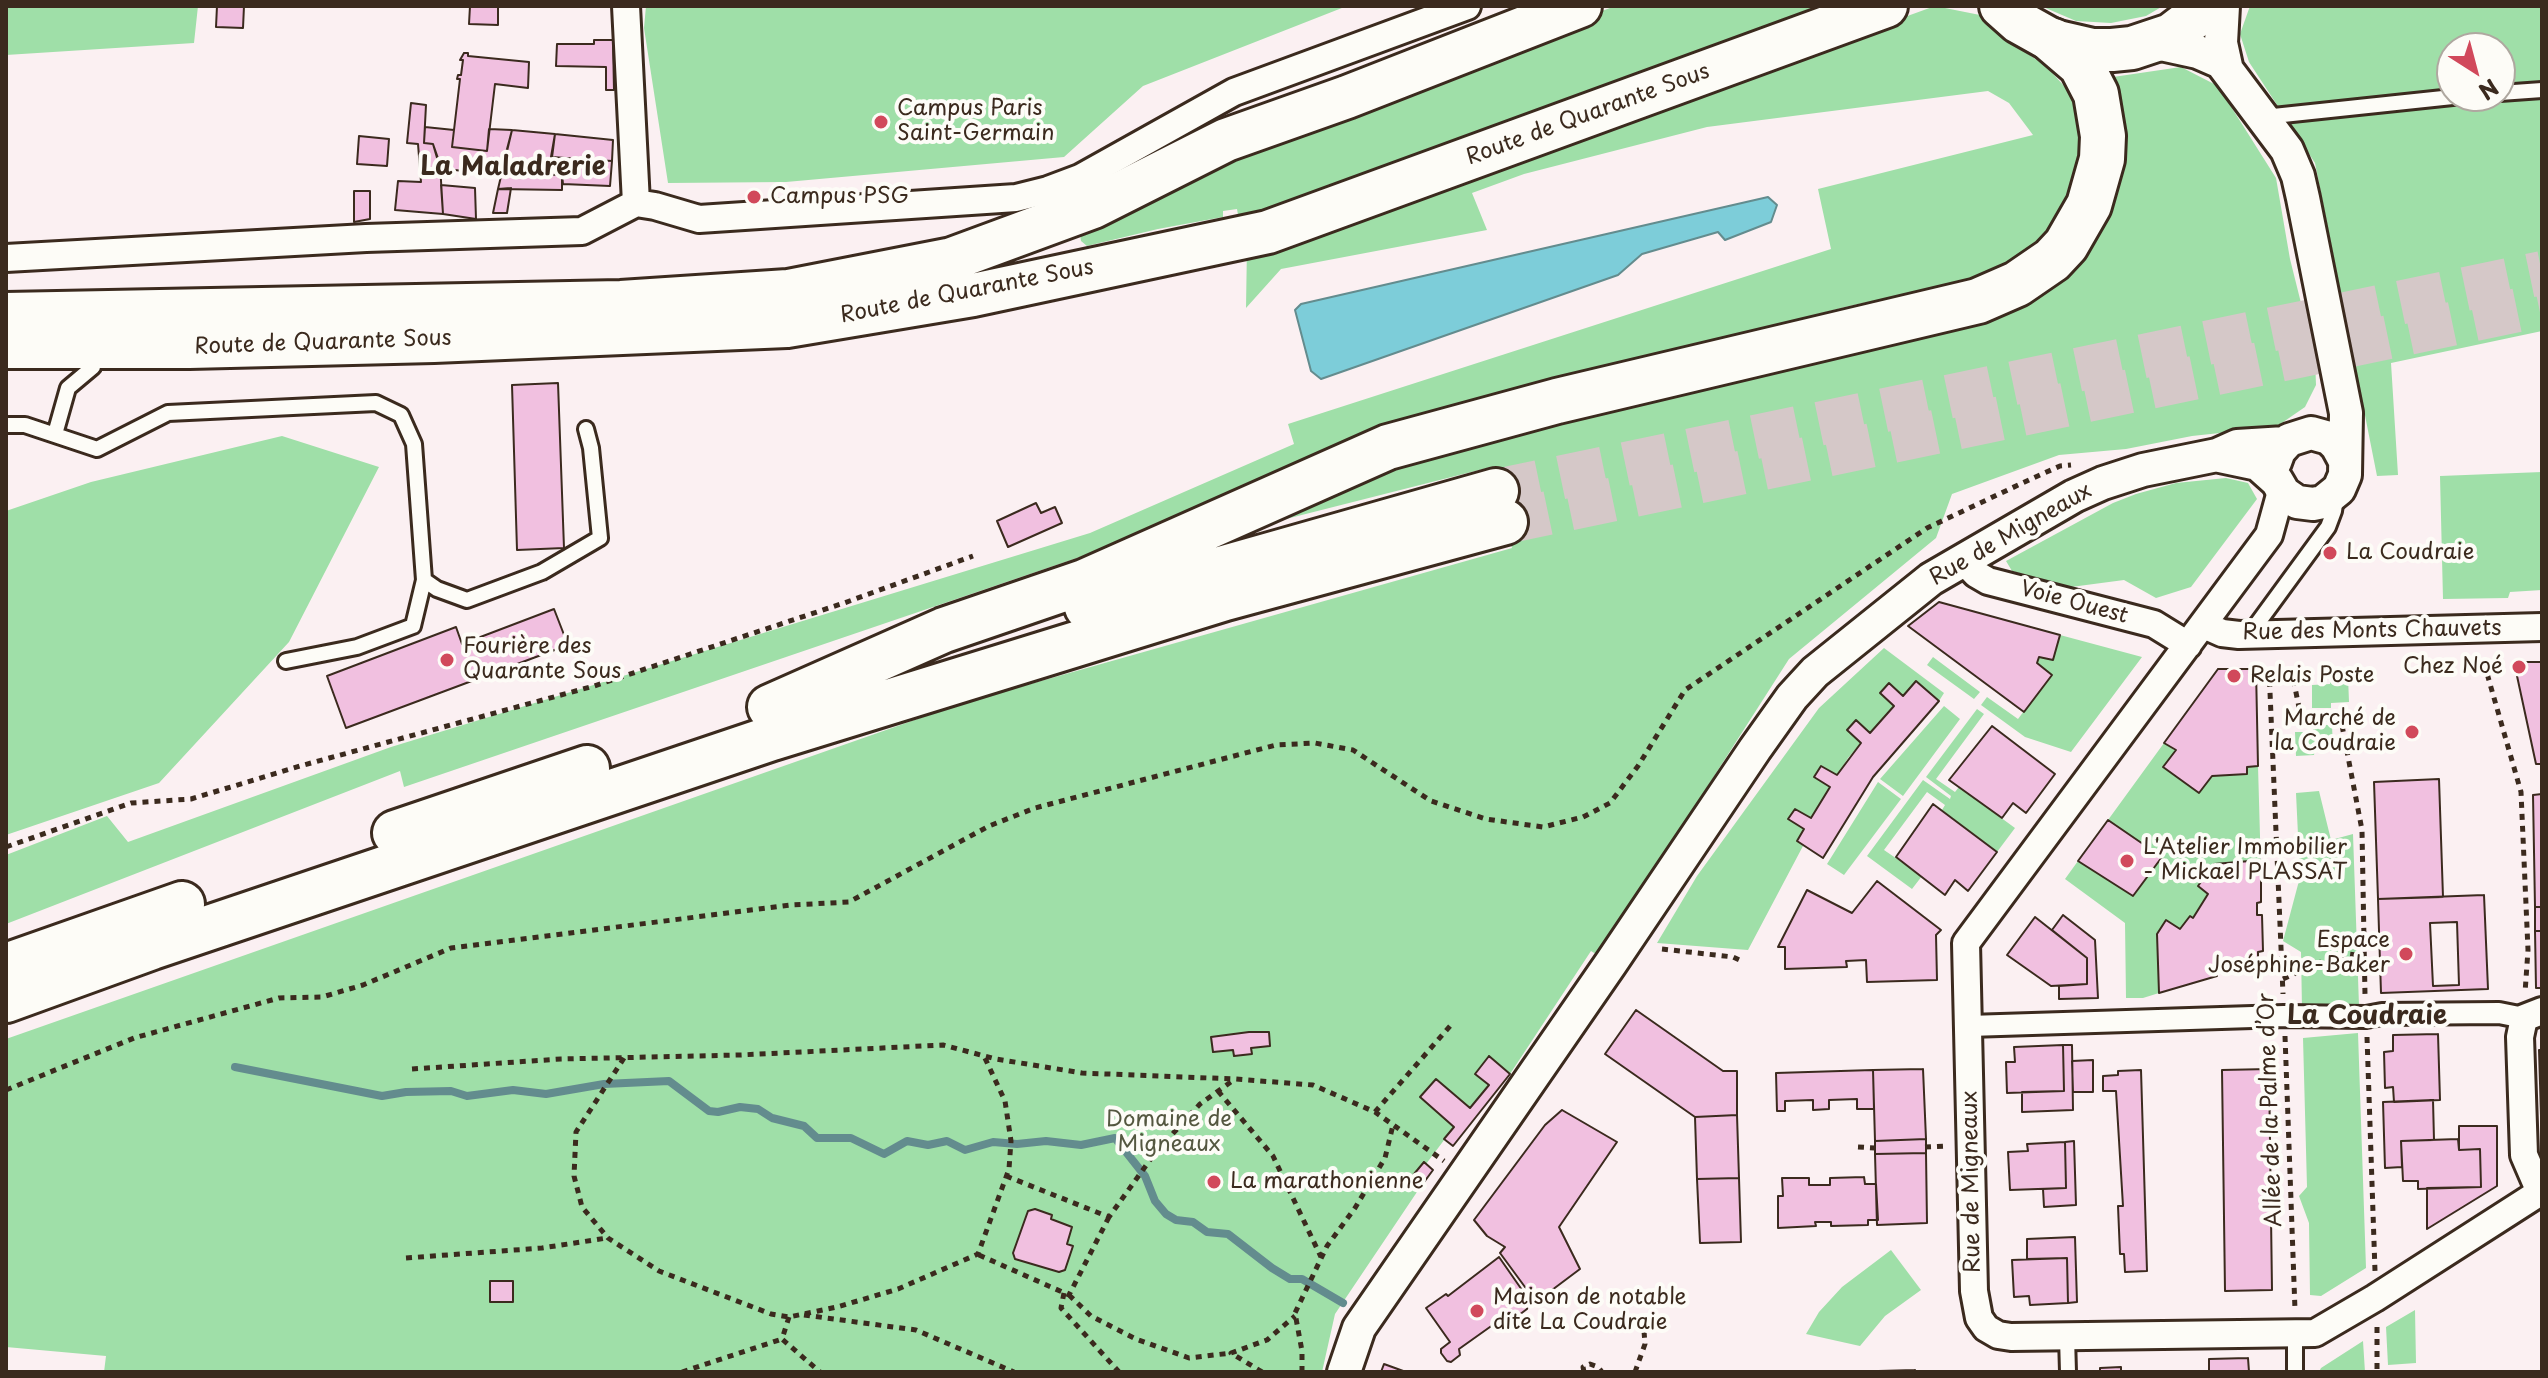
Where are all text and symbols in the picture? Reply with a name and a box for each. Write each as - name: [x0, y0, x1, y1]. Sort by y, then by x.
- north arrow: [2436, 32, 2516, 112]
- street label: Route de Quarante Sous: [1463, 59, 1713, 171]
- text: N: [2472, 72, 2506, 109]
- place label: Campus Paris Saint-Germain: [897, 96, 1054, 148]
- marker: Campus Paris Saint-Germain: [872, 113, 890, 131]
- district label: La Maladrerie: [420, 152, 606, 184]
- place label: Campus PSG: [770, 184, 909, 210]
- marker: Campus PSG: [745, 188, 763, 206]
- street label: Route de Quarante Sous: [838, 254, 1096, 330]
- street label: Route de Quarante Sous: [194, 325, 452, 361]
- street label: Rue de Migneaux: [1925, 478, 2097, 592]
- place label: La Coudraie: [2346, 540, 2474, 566]
- marker: La Coudraie: [2321, 544, 2339, 562]
- street label: Voie Ouest: [2017, 576, 2131, 630]
- street label: Rue des Monts Chauvets: [2242, 616, 2502, 646]
- place label: Fourière des Quarante Sous: [463, 634, 621, 686]
- marker: Fourière des Quarante Sous: [438, 651, 456, 669]
- place label: Chez Noé: [2403, 654, 2503, 680]
- marker: Chez Noé: [2510, 658, 2528, 676]
- place label: Relais Poste: [2250, 663, 2374, 689]
- marker: Relais Poste: [2225, 667, 2243, 685]
- place label: Marché de la Coudraie: [2274, 706, 2396, 758]
- marker: Marché de la Coudraie: [2403, 723, 2421, 741]
- place label: L'Atelier Immobilier - Mickael PLASSAT: [2143, 835, 2347, 886]
- marker: L'Atelier Immobilier - Mickael PLASSAT: [2118, 852, 2136, 870]
- place label: Espace Joséphine-Baker: [2208, 928, 2390, 980]
- marker: Espace Joséphine-Baker: [2397, 945, 2415, 963]
- street label: Allée de la Palme d’Or: [2254, 992, 2288, 1228]
- district label: La Coudraie: [2287, 1001, 2447, 1033]
- street label: Rue de Migneaux: [1957, 1091, 1987, 1273]
- park label: Domaine de Migneaux: [1106, 1107, 1232, 1158]
- place label: La marathonienne: [1230, 1169, 1424, 1195]
- marker: La marathonienne: [1205, 1173, 1223, 1191]
- place label: Maison de notable dite La Coudraie: [1493, 1285, 1687, 1336]
- marker: Maison de notable dite La Coudraie: [1468, 1302, 1486, 1320]

